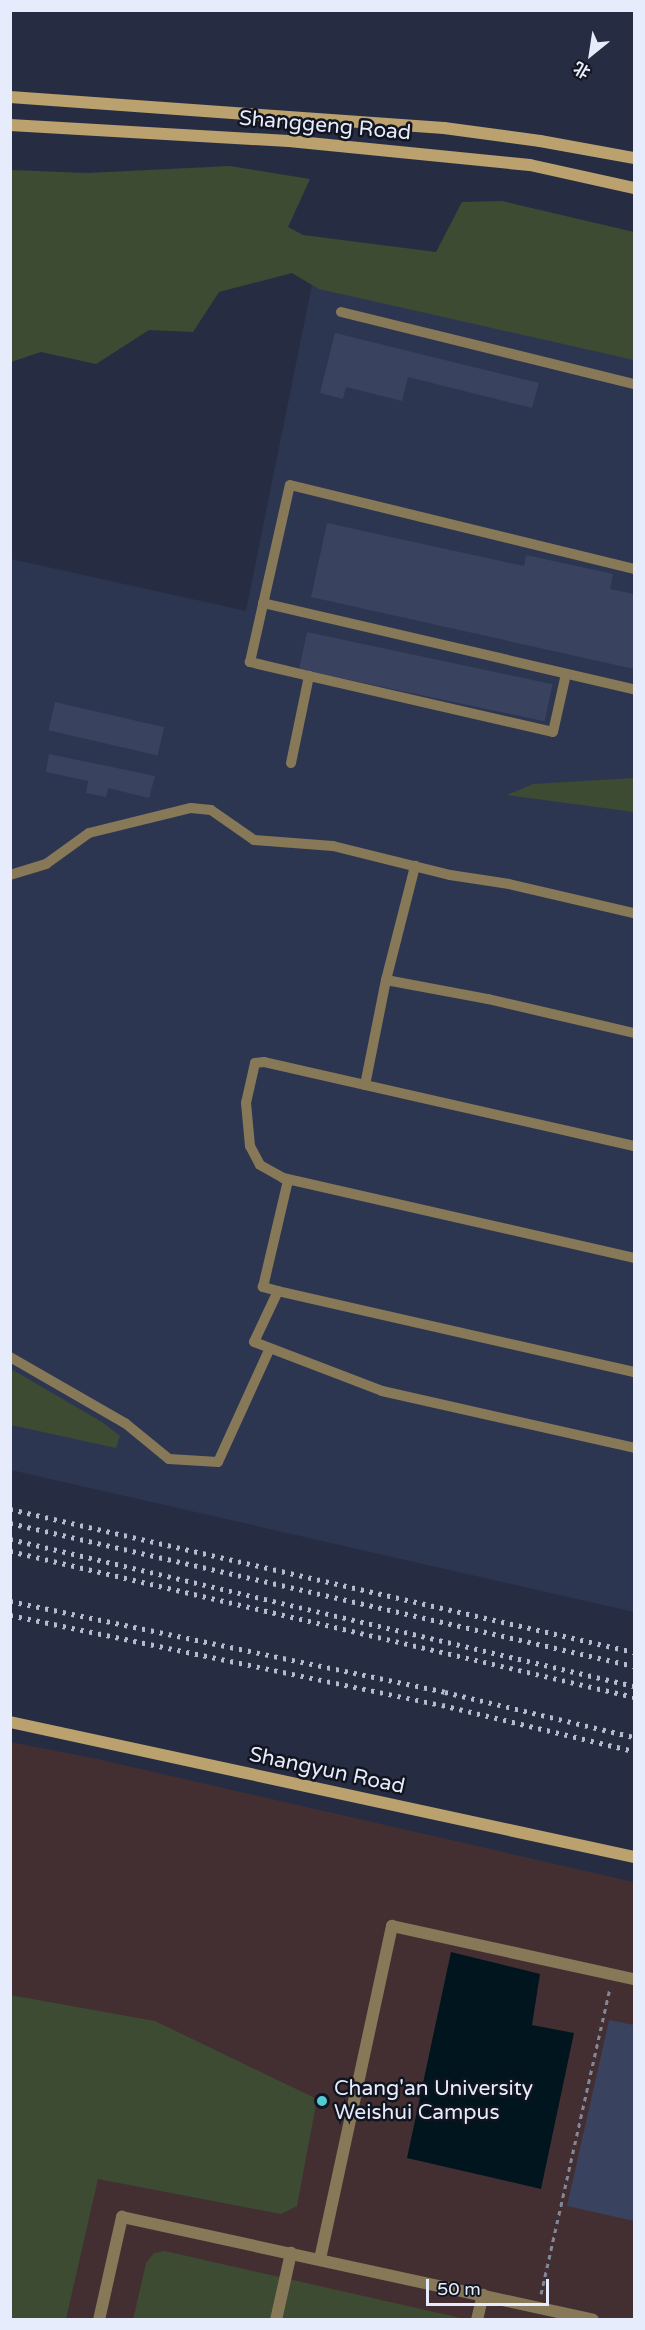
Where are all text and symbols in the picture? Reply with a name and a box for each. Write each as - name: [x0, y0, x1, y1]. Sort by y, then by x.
- north arrow: [561, 24, 621, 84]
- text: 北: [570, 57, 594, 82]
- street label: Shanggeng Road: [238, 106, 412, 146]
- street label: Shangyun Road: [247, 1742, 407, 1800]
- place label: Chang'an University Weishui Campus: [334, 2076, 533, 2126]
- marker: Chang'an University Weishui Campus: [315, 2094, 329, 2108]
- scale bar: [429, 2267, 552, 2305]
- text: 50 m: [437, 2278, 481, 2300]

